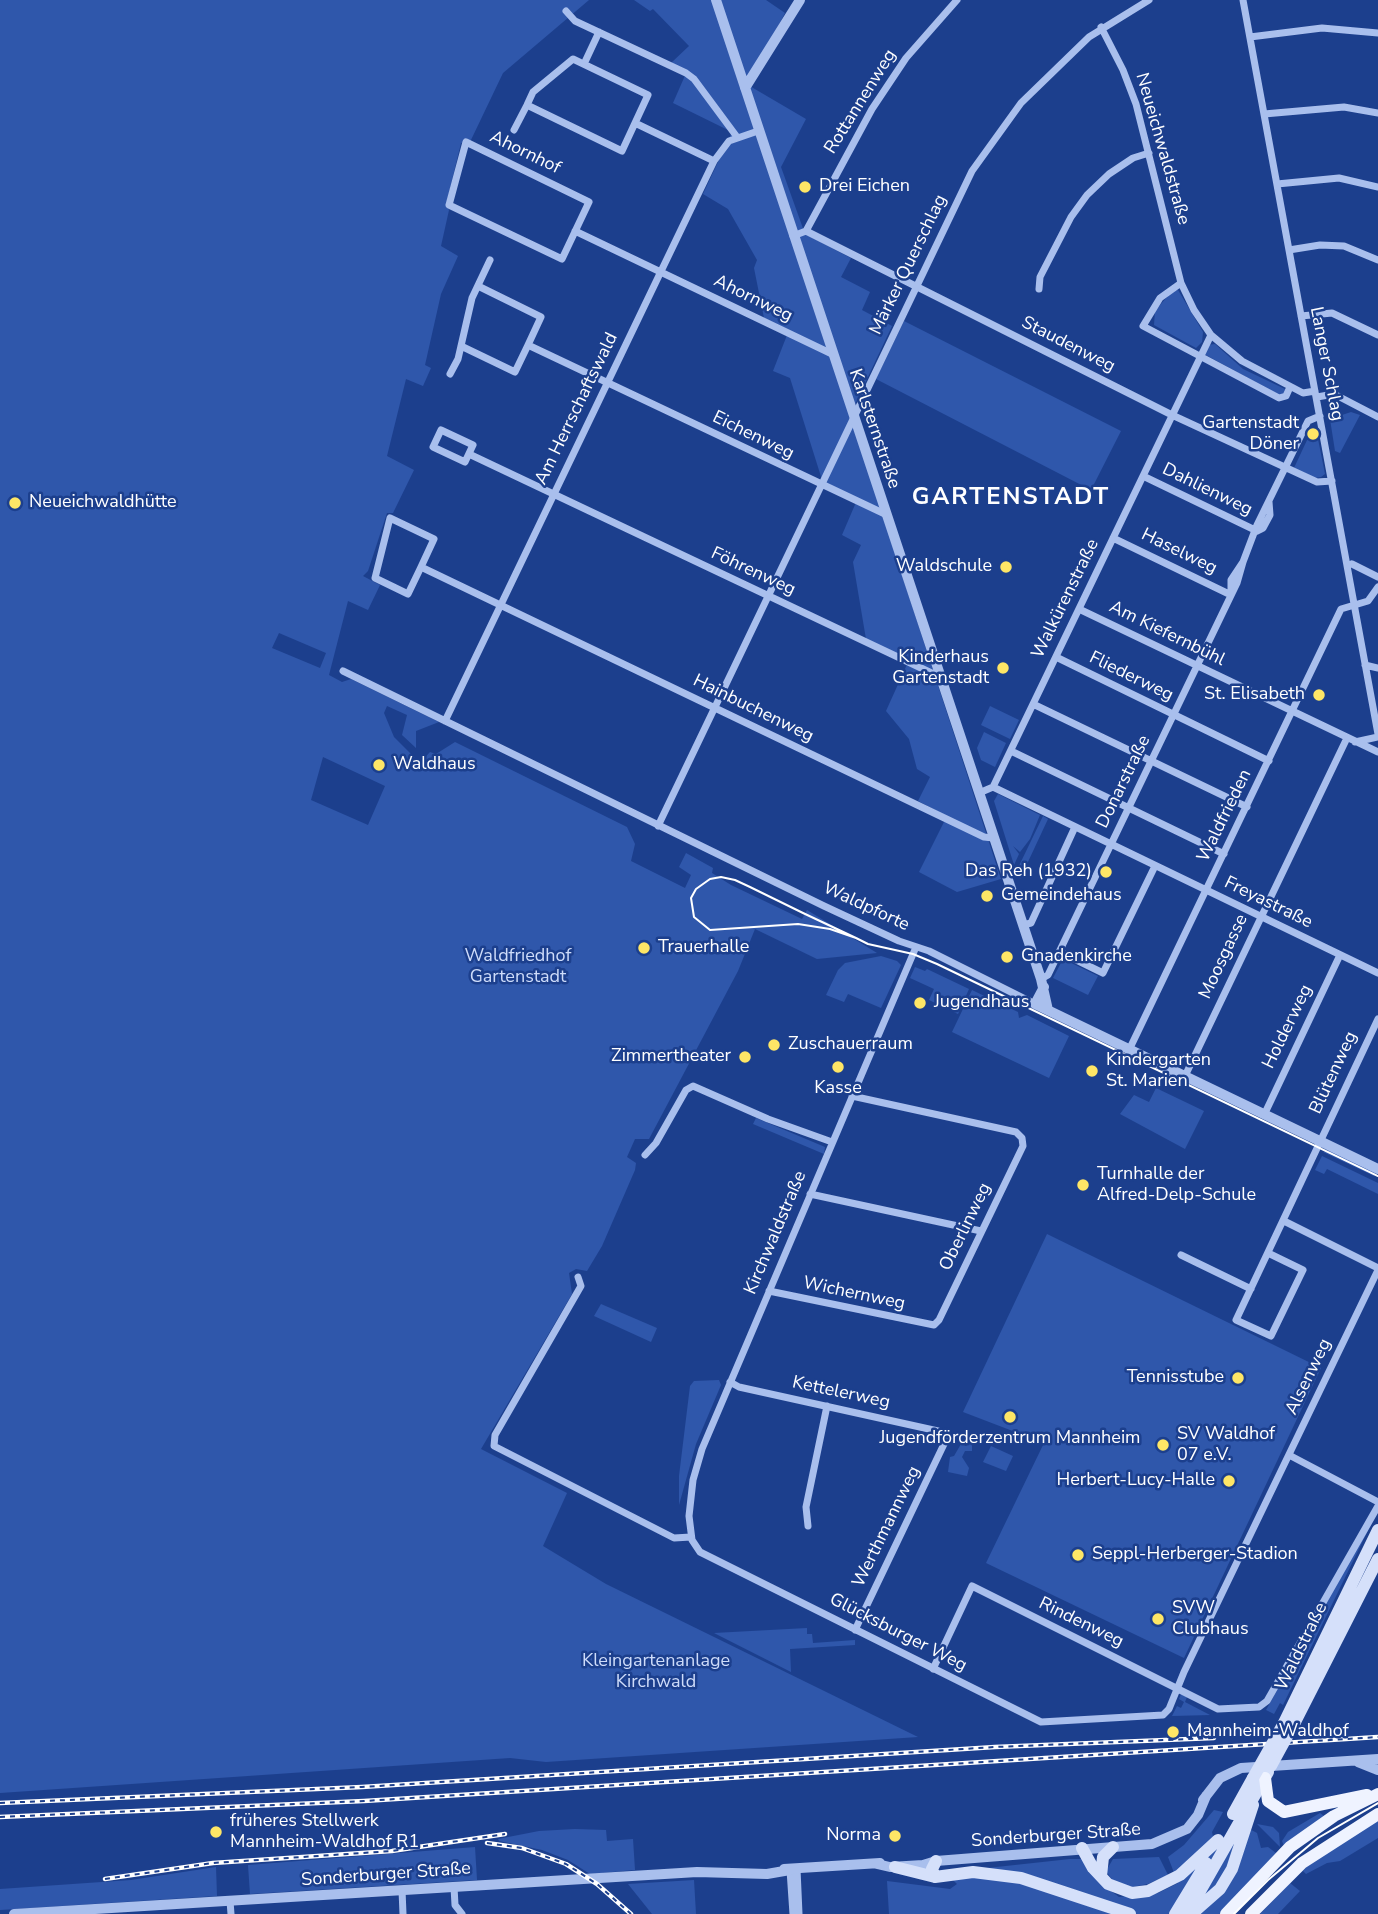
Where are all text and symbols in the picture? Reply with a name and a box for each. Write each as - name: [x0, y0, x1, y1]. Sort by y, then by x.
- street label: Rottannenweg: [820, 46, 902, 158]
- street label: Neueichwaldstraße: [1130, 71, 1194, 227]
- street label: Ahornhof: [486, 127, 564, 179]
- place label: Drei Eichen: [819, 176, 910, 198]
- marker: Drei Eichen: [797, 179, 813, 195]
- street label: Märker Querschlag: [866, 191, 952, 339]
- street label: Ahornweg: [710, 271, 796, 327]
- street label: Langer Schlag: [1304, 305, 1348, 423]
- street label: Staudenweg: [1018, 312, 1118, 378]
- street label: Am Herrschaftswald: [531, 329, 623, 489]
- street label: Karlsternstraße: [843, 366, 905, 492]
- street label: Eichenweg: [709, 407, 797, 465]
- place label: Gartenstadt Döner: [1202, 413, 1299, 456]
- marker: Gartenstadt Döner: [1305, 426, 1321, 442]
- street label: Dahlienweg: [1158, 459, 1256, 521]
- district label: GARTENSTADT: [913, 484, 1109, 512]
- place label: Neueichwaldhütte: [29, 492, 177, 514]
- marker: Neueichwaldhütte: [7, 495, 23, 511]
- street label: Haselweg: [1138, 524, 1220, 580]
- street label: Walkürenstraße: [1028, 536, 1104, 662]
- street label: Föhrenweg: [707, 543, 799, 601]
- place label: Waldschule: [896, 556, 992, 578]
- marker: Waldschule: [998, 559, 1014, 575]
- street label: Am Kiefernbühl: [1106, 597, 1228, 671]
- place label: Kinderhaus Gartenstadt: [892, 647, 989, 690]
- street label: Fliederweg: [1085, 647, 1177, 707]
- marker: Kinderhaus Gartenstadt: [995, 660, 1011, 676]
- street label: Hainbuchenweg: [689, 670, 817, 748]
- place label: St. Elisabeth: [1204, 684, 1305, 706]
- marker: St. Elisabeth: [1311, 687, 1327, 703]
- street label: Donarstraße: [1092, 732, 1156, 832]
- place label: Waldhaus: [393, 754, 476, 776]
- marker: Waldhaus: [371, 757, 387, 773]
- street label: Waldfrieden: [1193, 766, 1257, 866]
- place label: Das Reh (1932): [965, 861, 1092, 883]
- marker: Das Reh (1932): [1098, 864, 1114, 880]
- street label: Freyastraße: [1220, 872, 1316, 934]
- street label: Waldpforte: [819, 878, 913, 936]
- place label: Gemeindehaus: [1001, 885, 1122, 907]
- marker: Gemeindehaus: [979, 888, 995, 904]
- street label: Moosgasse: [1195, 911, 1253, 1003]
- place label: Trauerhalle: [658, 937, 749, 959]
- marker: Trauerhalle: [636, 940, 652, 956]
- park label: Waldfriedhof Gartenstadt: [465, 946, 571, 988]
- place label: Gnadenkirche: [1021, 946, 1132, 968]
- marker: Gnadenkirche: [999, 949, 1015, 965]
- street label: Holderweg: [1258, 981, 1318, 1073]
- place label: Jugendhaus: [934, 992, 1029, 1014]
- marker: Jugendhaus: [912, 995, 928, 1011]
- street label: Blütenweg: [1305, 1028, 1363, 1118]
- place label: Zuschauerraum: [788, 1034, 913, 1056]
- marker: Zuschauerraum: [766, 1037, 782, 1053]
- place label: Zimmertheater: [611, 1046, 731, 1068]
- marker: Zimmertheater: [737, 1049, 753, 1065]
- place label: Kindergarten St. Marien: [1106, 1050, 1211, 1092]
- marker: Kasse: [830, 1059, 846, 1075]
- marker: Kindergarten St. Marien: [1084, 1063, 1100, 1079]
- place label: Kasse: [814, 1078, 862, 1100]
- place label: Turnhalle der Alfred-Delp-Schule: [1097, 1164, 1256, 1206]
- street label: Kirchwaldstraße: [740, 1168, 812, 1298]
- marker: Turnhalle der Alfred-Delp-Schule: [1075, 1177, 1091, 1193]
- street label: Oberlinweg: [935, 1180, 997, 1274]
- street label: Wichernweg: [801, 1273, 907, 1315]
- street label: Alsenweg: [1281, 1335, 1337, 1419]
- place label: Tennisstube: [1127, 1367, 1224, 1389]
- marker: Tennisstube: [1230, 1370, 1246, 1386]
- street label: Kettelerweg: [790, 1372, 892, 1414]
- marker: Jugendförderzentrum Mannheim: [1002, 1409, 1018, 1425]
- place label: SV Waldhof 07 e.V.: [1177, 1424, 1275, 1466]
- place label: Jugendförderzentrum Mannheim: [880, 1428, 1140, 1450]
- marker: SV Waldhof 07 e.V.: [1155, 1437, 1171, 1453]
- street label: Werthmannweg: [848, 1463, 926, 1591]
- place label: Herbert-Lucy-Halle: [1057, 1470, 1215, 1492]
- marker: Herbert-Lucy-Halle: [1221, 1473, 1237, 1489]
- place label: Seppl-Herberger-Stadion: [1092, 1544, 1298, 1566]
- marker: Seppl-Herberger-Stadion: [1070, 1547, 1086, 1563]
- street label: Glücksburger Weg: [826, 1589, 970, 1677]
- street label: Rindenweg: [1035, 1593, 1127, 1653]
- place label: SVW Clubhaus: [1172, 1598, 1249, 1640]
- street label: Waldstraße: [1271, 1599, 1333, 1695]
- marker: SVW Clubhaus: [1150, 1611, 1166, 1627]
- park label: Kleingartenanlage Kirchwald: [582, 1651, 730, 1694]
- place label: Mannheim-Waldhof: [1187, 1721, 1349, 1743]
- marker: Mannheim-Waldhof: [1165, 1724, 1181, 1740]
- place label: früheres Stellwerk Mannheim-Waldhof R1: [230, 1811, 419, 1854]
- street label: Sonderburger Straße: [971, 1819, 1141, 1853]
- marker: früheres Stellwerk Mannheim-Waldhof R1: [208, 1824, 224, 1840]
- place label: Norma: [826, 1825, 881, 1847]
- marker: Norma: [887, 1828, 903, 1844]
- street label: Sonderburger Straße: [301, 1858, 471, 1892]

